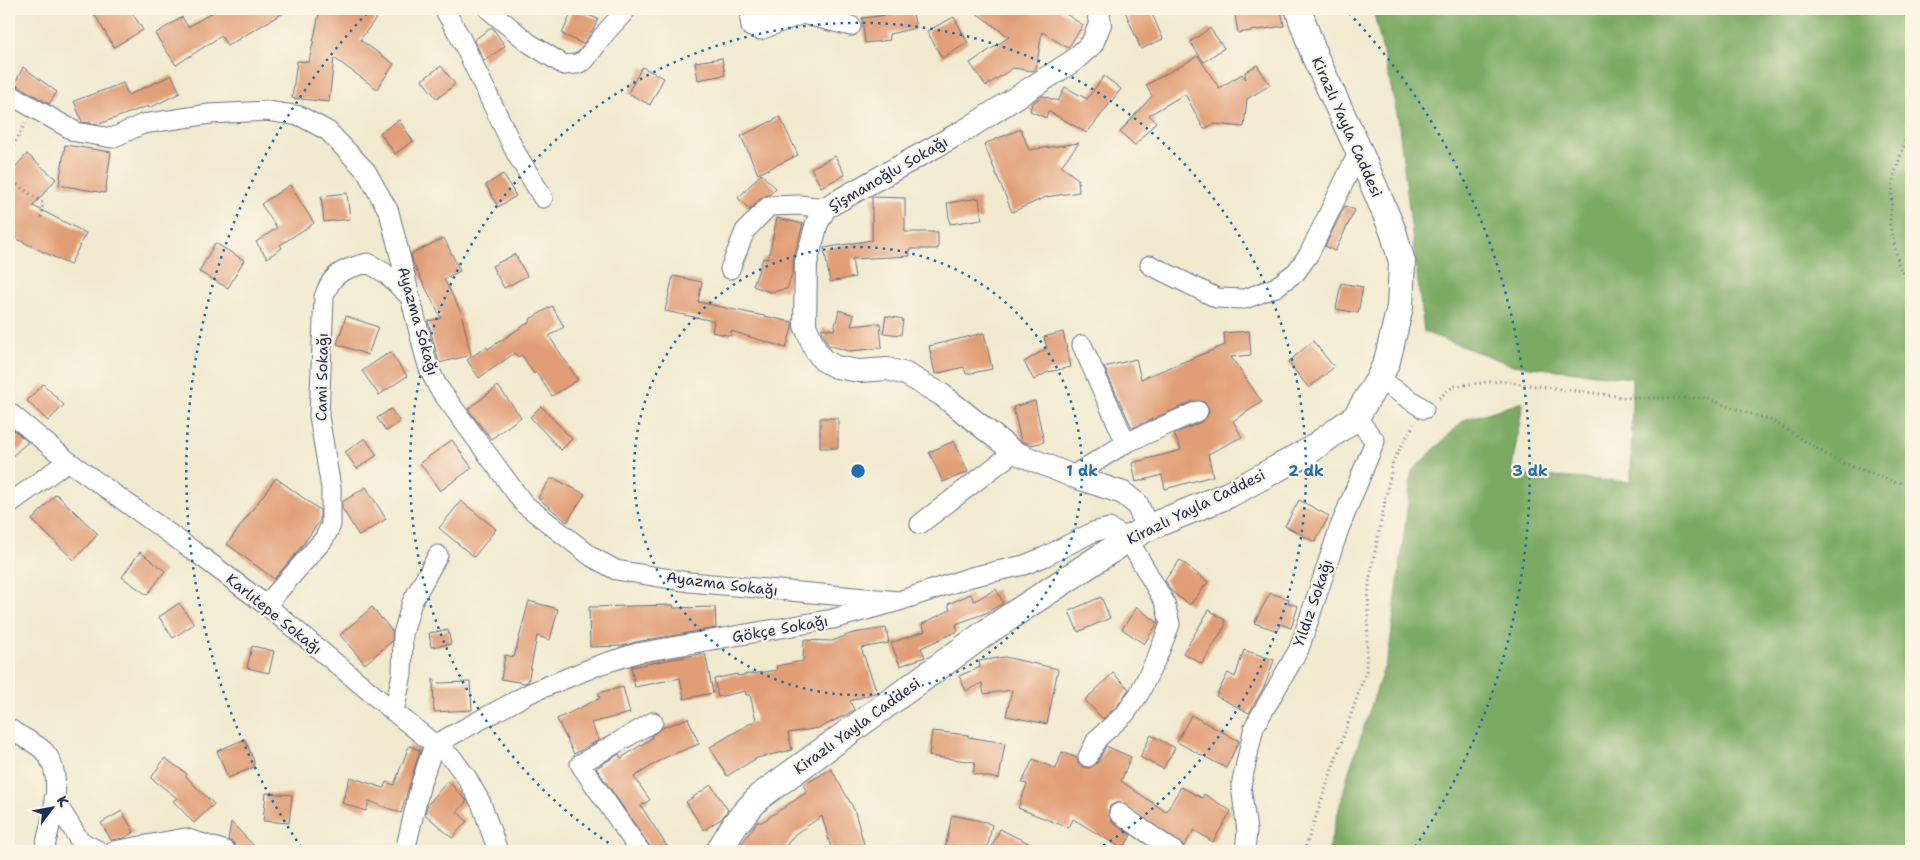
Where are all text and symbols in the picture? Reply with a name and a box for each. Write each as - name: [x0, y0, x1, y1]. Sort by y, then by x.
- street label: Kirazlı Yayla Caddesi: [1307, 54, 1387, 200]
- street label: Şişmanoğlu Sokağı: [825, 132, 951, 216]
- street label: Ayazma Sokağı: [393, 264, 443, 378]
- street label: Cami Sokağı: [311, 333, 333, 421]
- text: 1 dk: [1066, 461, 1098, 481]
- text: 2 dk: [1288, 461, 1324, 481]
- text: 3 dk: [1512, 461, 1548, 481]
- centre of rings: [849, 462, 867, 480]
- street label: Kirazlı Yayla Caddesi: [1123, 465, 1269, 549]
- street label: Yıldız Sokağı: [1289, 557, 1337, 649]
- street label: Ayazma Sokağı: [665, 567, 779, 601]
- street label: Karlıtepe Sokağı: [222, 569, 326, 659]
- street label: Gökçe Sokağı: [731, 611, 829, 647]
- street label: Kirazlı Yayla Caddesi: [790, 673, 924, 779]
- north arrow: [28, 782, 78, 832]
- text: K: [53, 792, 73, 810]

